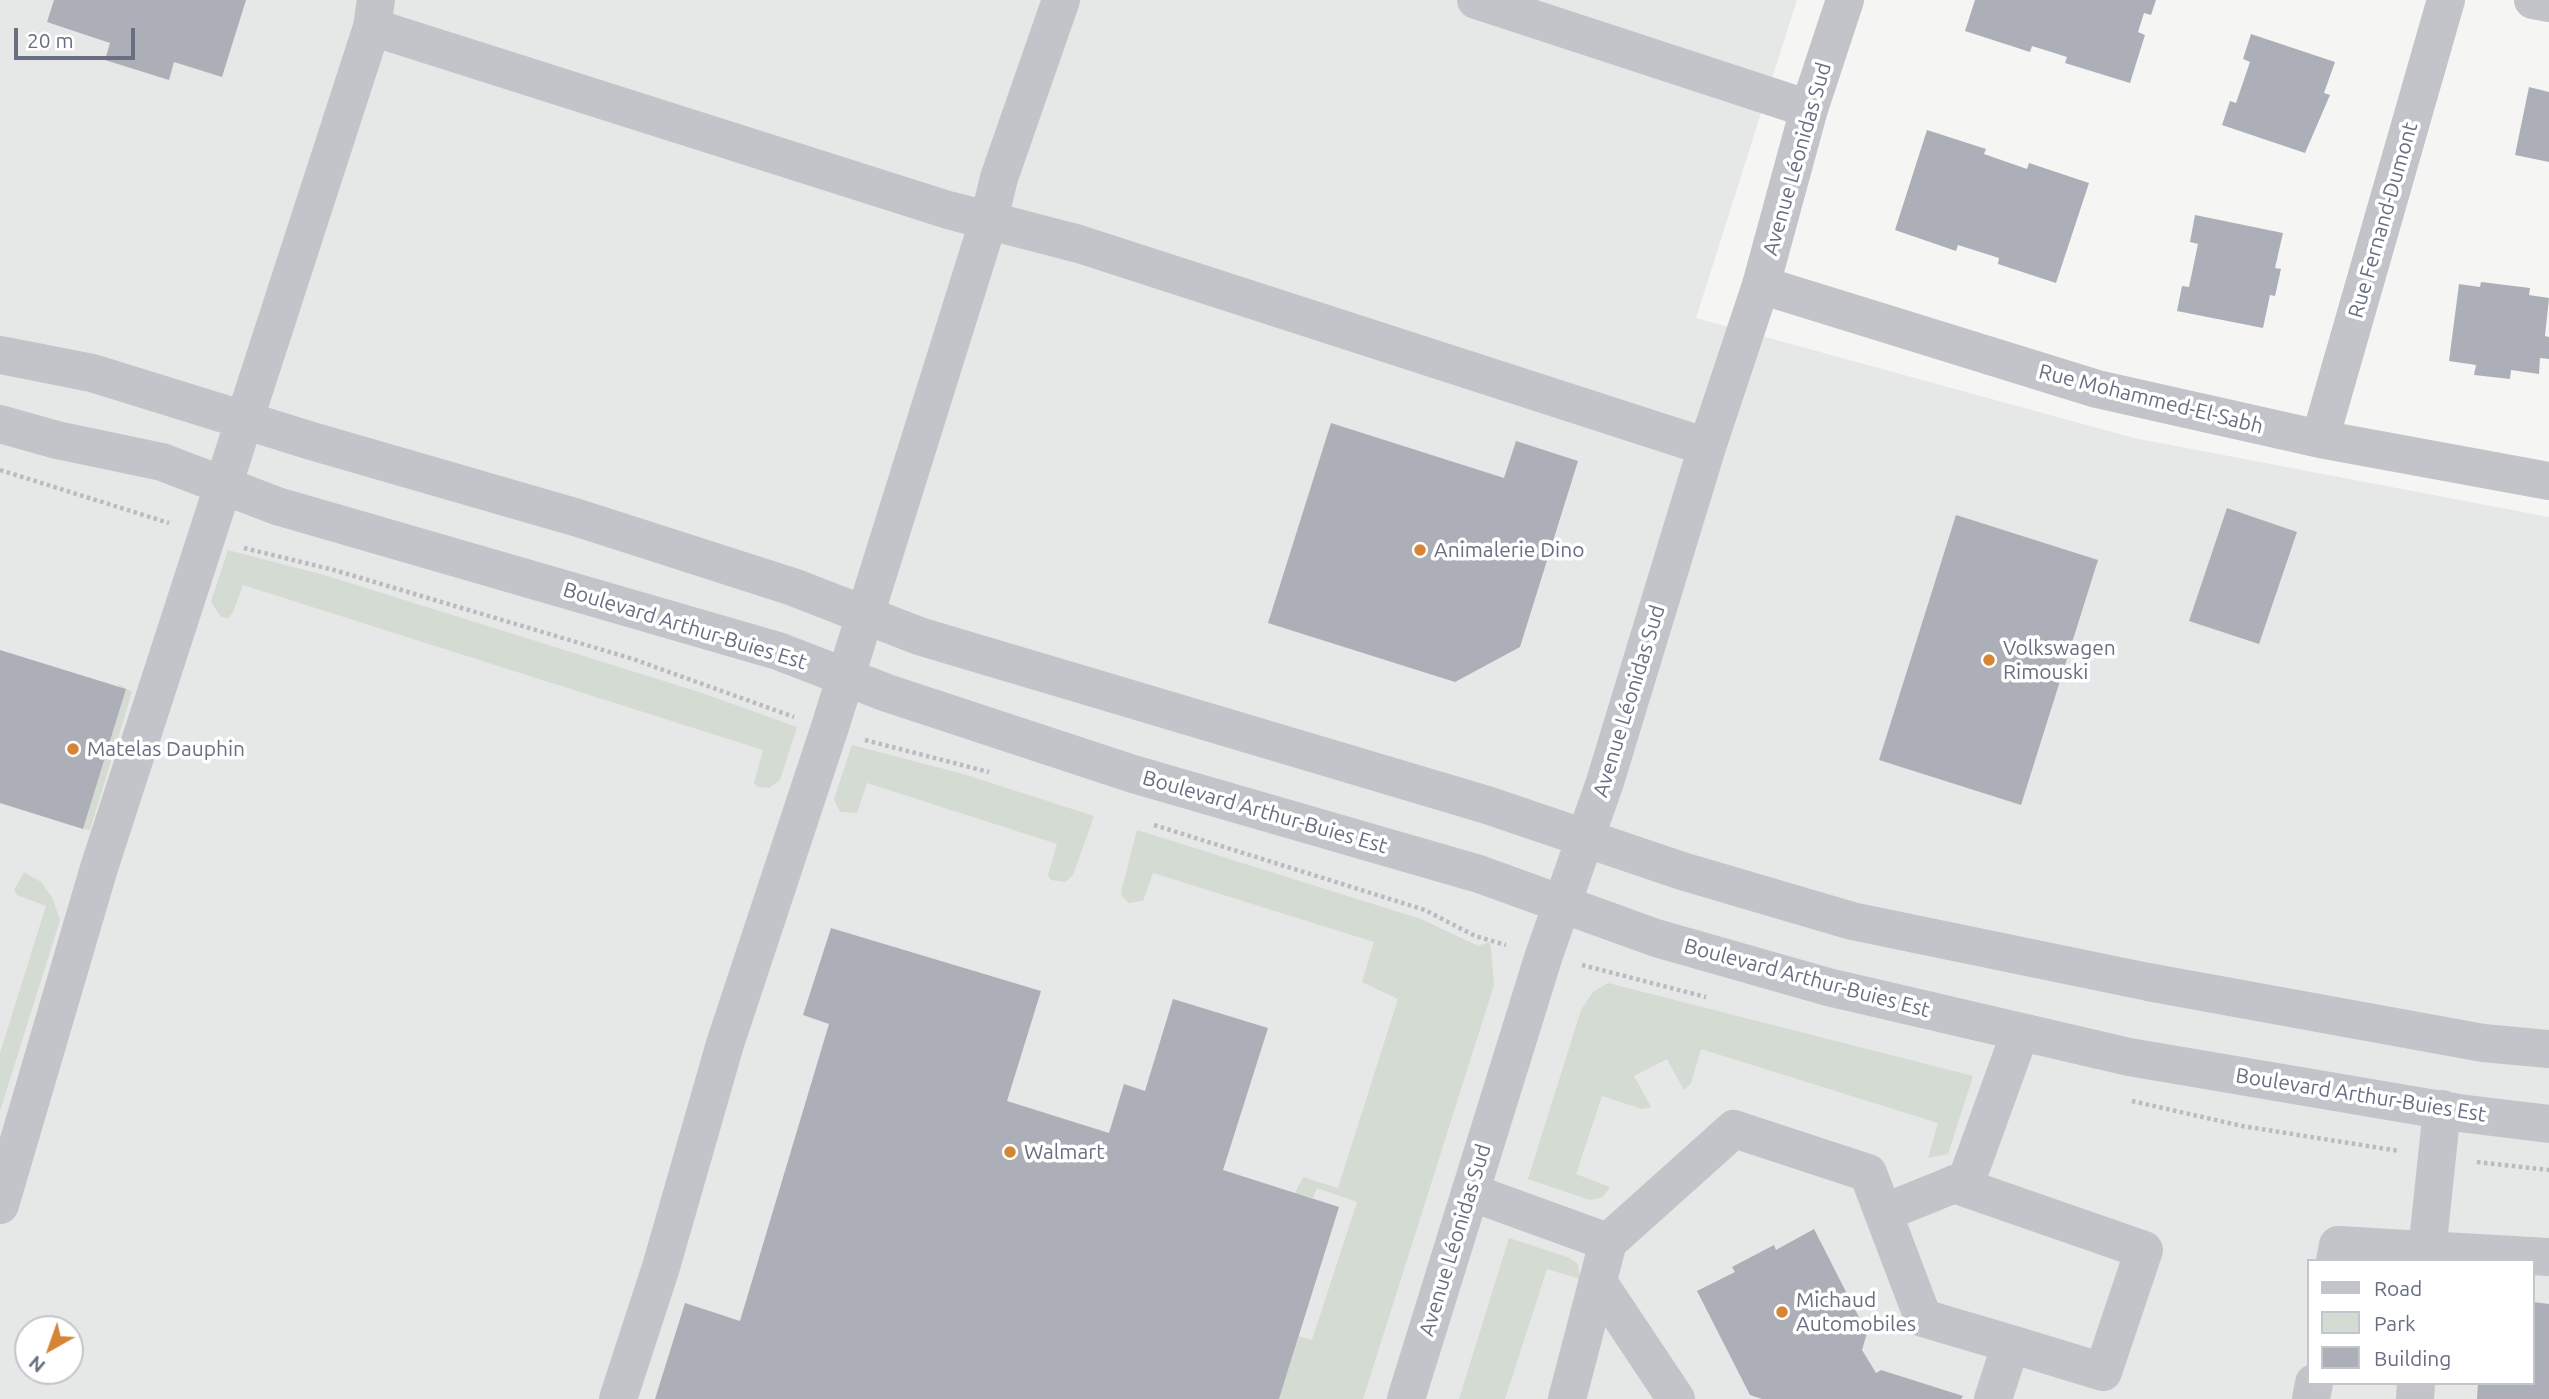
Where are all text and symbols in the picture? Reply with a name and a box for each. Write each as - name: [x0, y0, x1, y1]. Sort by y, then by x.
- scale bar: [18, 14, 138, 58]
- text: 20 m: [27, 28, 74, 52]
- street label: Avenue Léonidas Sud: [1757, 60, 1837, 258]
- street label: Rue Fernand-Dumont: [2343, 119, 2423, 321]
- street label: Rue Mohammed-El-Sabh: [2036, 359, 2266, 439]
- place label: Animalerie Dino: [1434, 537, 1584, 563]
- marker: Animalerie Dino: [1412, 542, 1428, 558]
- street label: Boulevard Arthur-Buies Est: [560, 577, 810, 675]
- street label: Avenue Léonidas Sud: [1588, 602, 1670, 800]
- place label: Volkswagen Rimouski: [2003, 635, 2116, 685]
- marker: Volkswagen Rimouski: [1981, 652, 1997, 668]
- place label: Matelas Dauphin: [87, 736, 245, 762]
- marker: Matelas Dauphin: [65, 741, 81, 757]
- street label: Boulevard Arthur-Buies Est: [1140, 765, 1390, 859]
- street label: Boulevard Arthur-Buies Est: [1681, 933, 1933, 1023]
- street label: Boulevard Arthur-Buies Est: [2234, 1063, 2488, 1127]
- place label: Walmart: [1024, 1139, 1104, 1165]
- street label: Avenue Léonidas Sud: [1414, 1141, 1496, 1339]
- marker: Walmart: [1002, 1144, 1018, 1160]
- legend: [2308, 1259, 2535, 1385]
- text: Road: [2374, 1276, 2422, 1300]
- place label: Michaud Automobiles: [1796, 1287, 1916, 1337]
- marker: Michaud Automobiles: [1774, 1304, 1790, 1320]
- text: Park: [2374, 1311, 2416, 1335]
- north arrow: [14, 1315, 84, 1385]
- text: Building: [2374, 1346, 2451, 1370]
- text: N: [24, 1352, 49, 1378]

